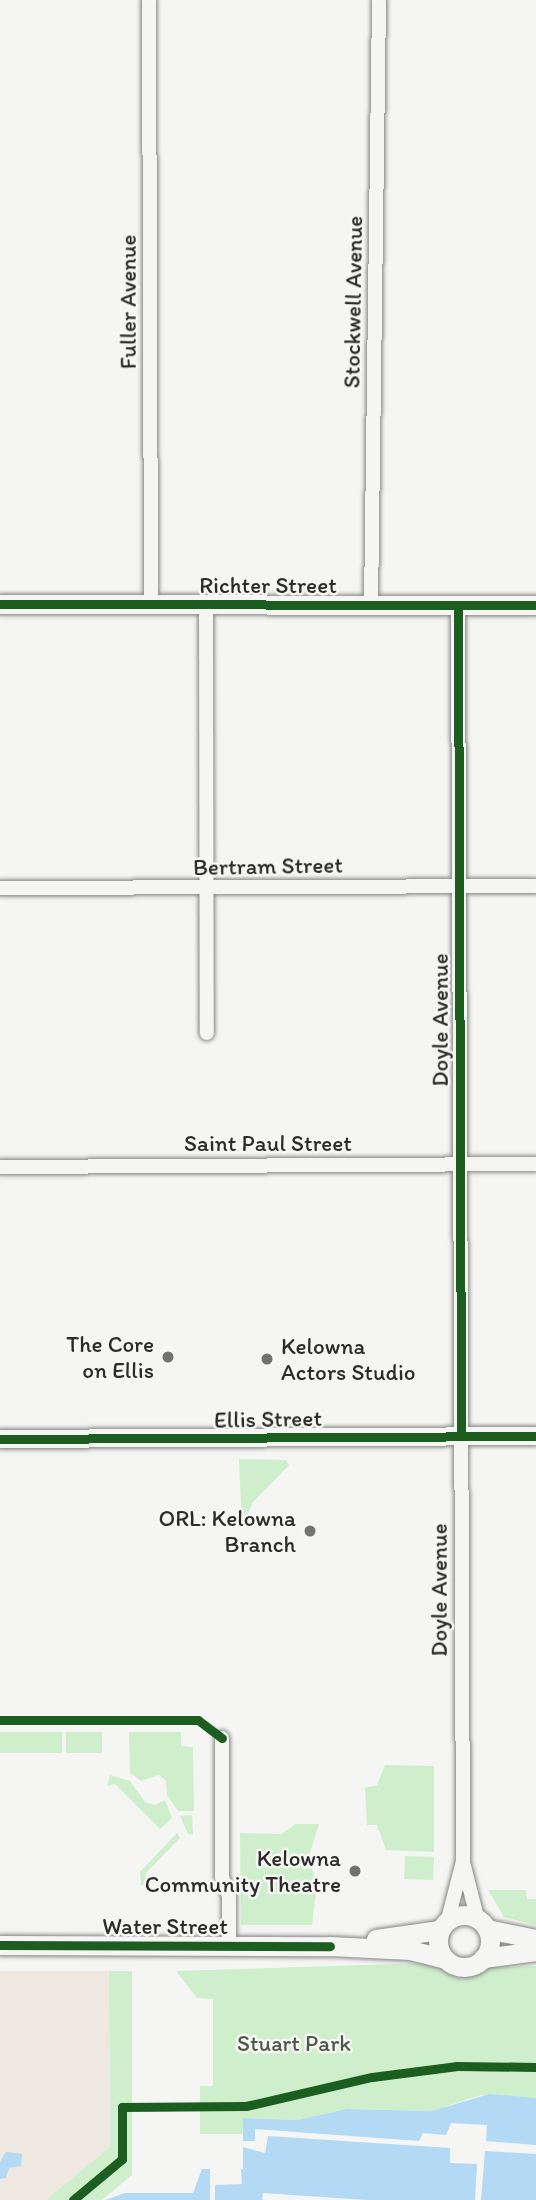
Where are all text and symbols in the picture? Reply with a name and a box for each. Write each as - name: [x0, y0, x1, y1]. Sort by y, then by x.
- street label: Stockwell Avenue: [338, 216, 368, 388]
- street label: Fuller Avenue: [114, 235, 142, 369]
- street label: Richter Street: [200, 571, 336, 599]
- street label: Bertram Street: [193, 851, 343, 881]
- street label: Doyle Avenue: [426, 954, 454, 1086]
- street label: Saint Paul Street: [185, 1129, 351, 1157]
- place label: The Core on Ellis: [66, 1330, 154, 1384]
- place label: Kelowna Actors Studio: [281, 1332, 416, 1386]
- marker: The Core on Ellis: [160, 1349, 176, 1365]
- marker: Kelowna Actors Studio: [259, 1351, 275, 1367]
- street label: Ellis Street: [214, 1404, 322, 1434]
- place label: ORL: Kelowna Branch: [159, 1504, 296, 1558]
- marker: ORL: Kelowna Branch: [302, 1523, 318, 1539]
- street label: Doyle Avenue: [425, 1524, 453, 1656]
- place label: Kelowna Community Theatre: [144, 1844, 341, 1898]
- marker: Kelowna Community Theatre: [347, 1863, 363, 1879]
- street label: Water Street: [103, 1912, 227, 1940]
- park label: Stuart Park: [237, 2029, 351, 2057]

